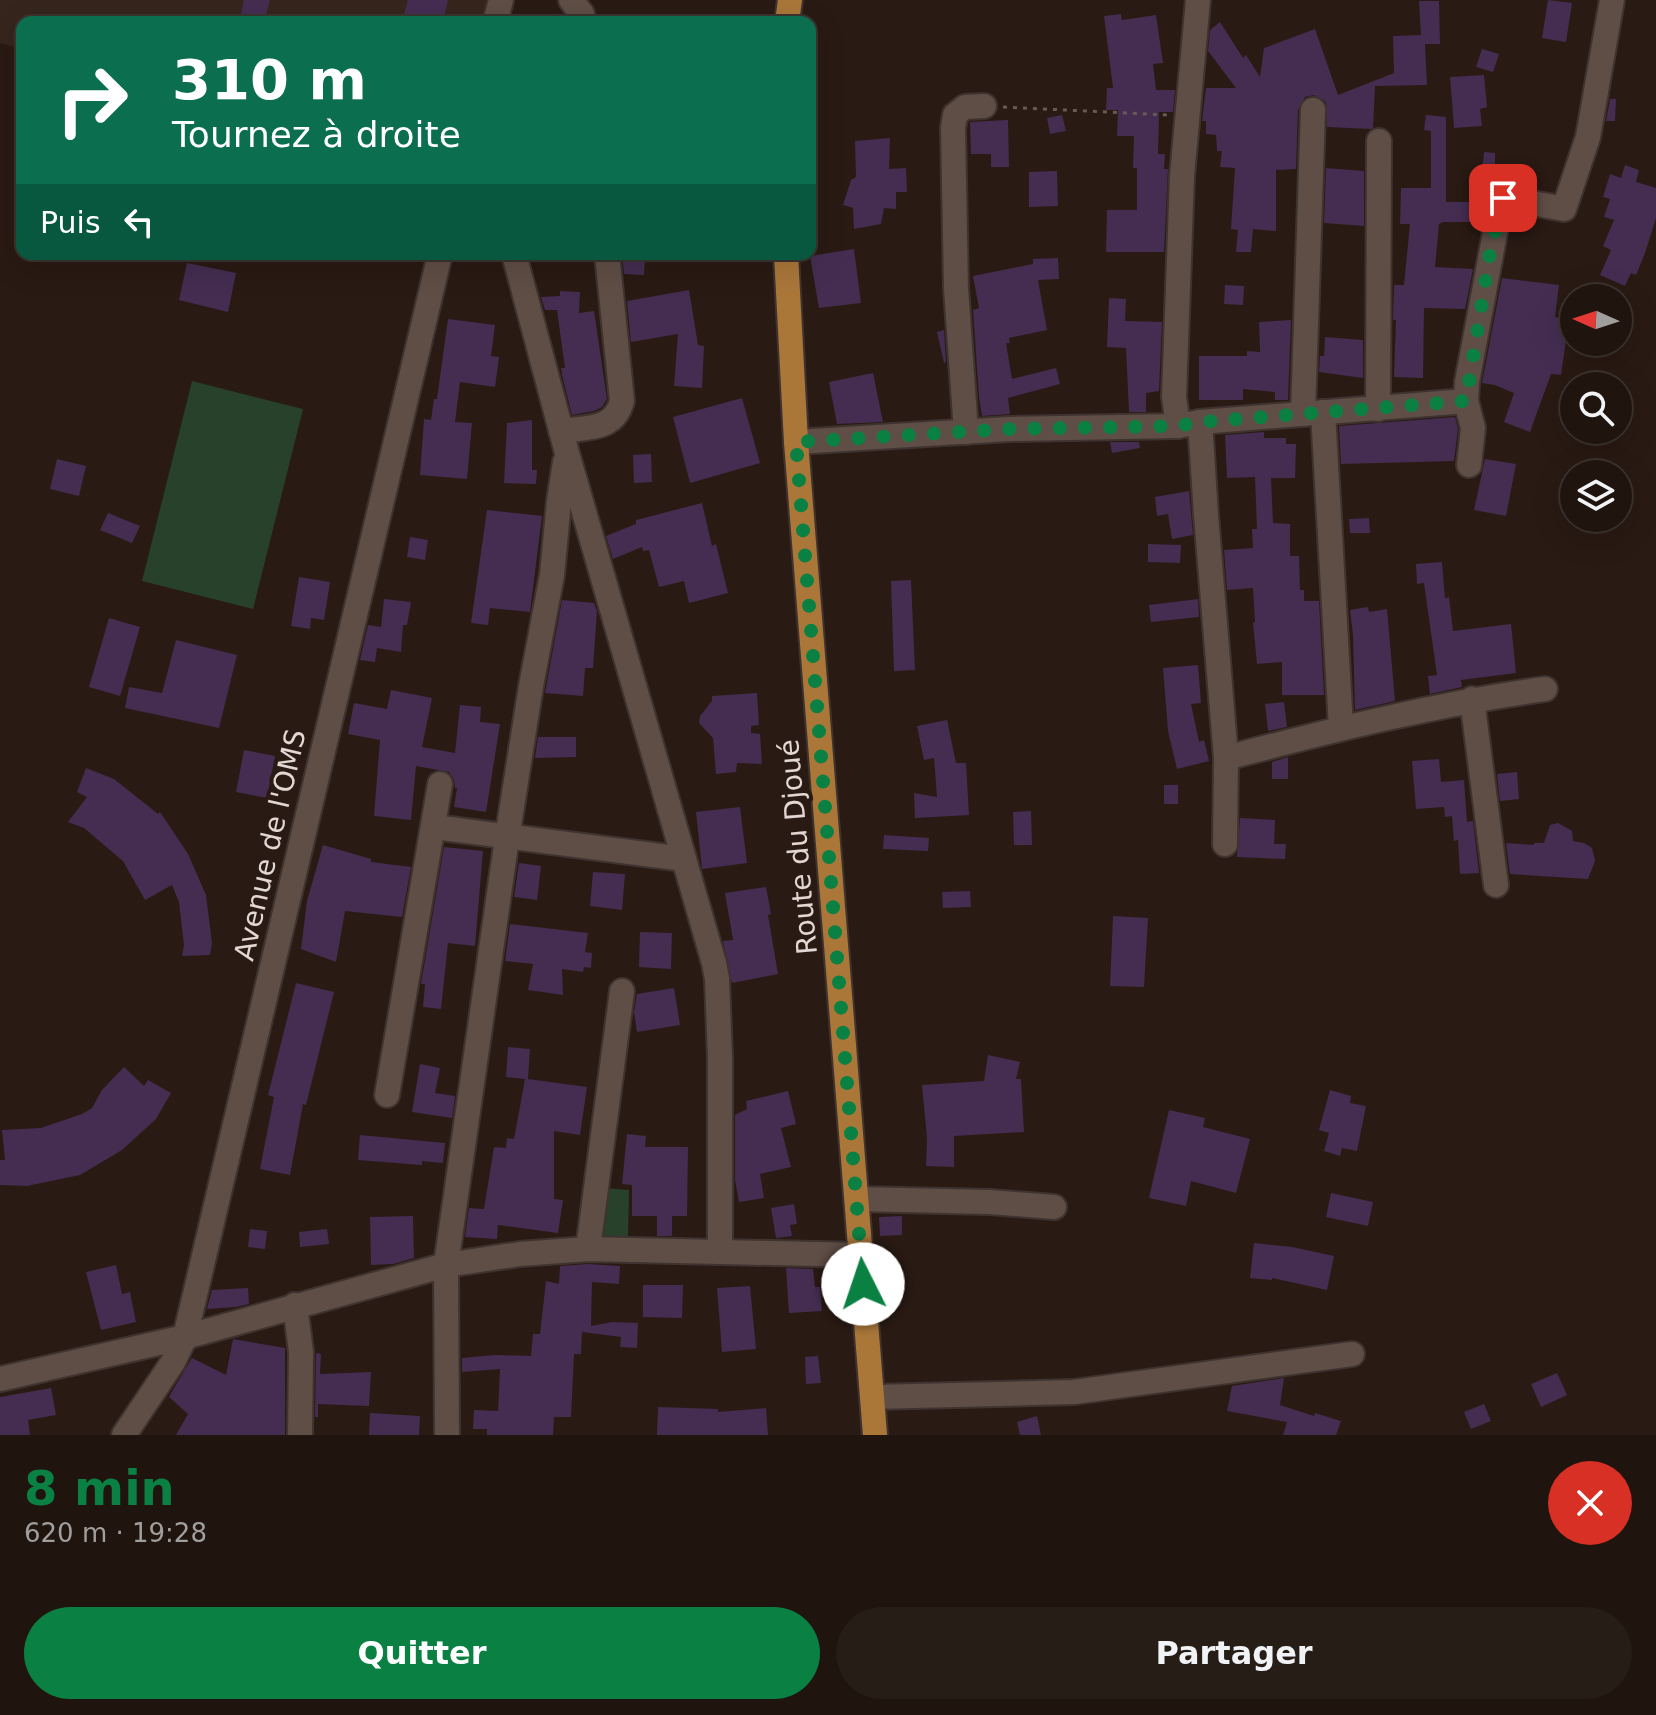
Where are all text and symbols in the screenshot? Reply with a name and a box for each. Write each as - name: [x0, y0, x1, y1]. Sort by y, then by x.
- text: 310 m: [172, 47, 367, 112]
- icon: right: [40, 48, 144, 152]
- text: Tournez à droite: [172, 114, 461, 155]
- pin: [1469, 164, 1537, 232]
- icon: arrive: [1481, 176, 1525, 220]
- icon: left: [117, 200, 161, 244]
- text: Puis: [40, 205, 101, 240]
- north arrow: [1560, 284, 1632, 356]
- map controls: [1560, 284, 1632, 532]
- button: search: [1560, 372, 1632, 444]
- button: layers: [1560, 460, 1632, 532]
- street label: Avenue de l'OMS: [227, 726, 313, 964]
- street label: Route du Djoué: [772, 738, 824, 956]
- position arrow: [821, 1242, 905, 1326]
- text: 8 min: [24, 1460, 175, 1516]
- button: close: [1548, 1461, 1632, 1545]
- text: 620 m · 19:28: [24, 1518, 207, 1548]
- button: Quitter: [24, 1607, 820, 1699]
- button: Partager: [836, 1607, 1632, 1699]

